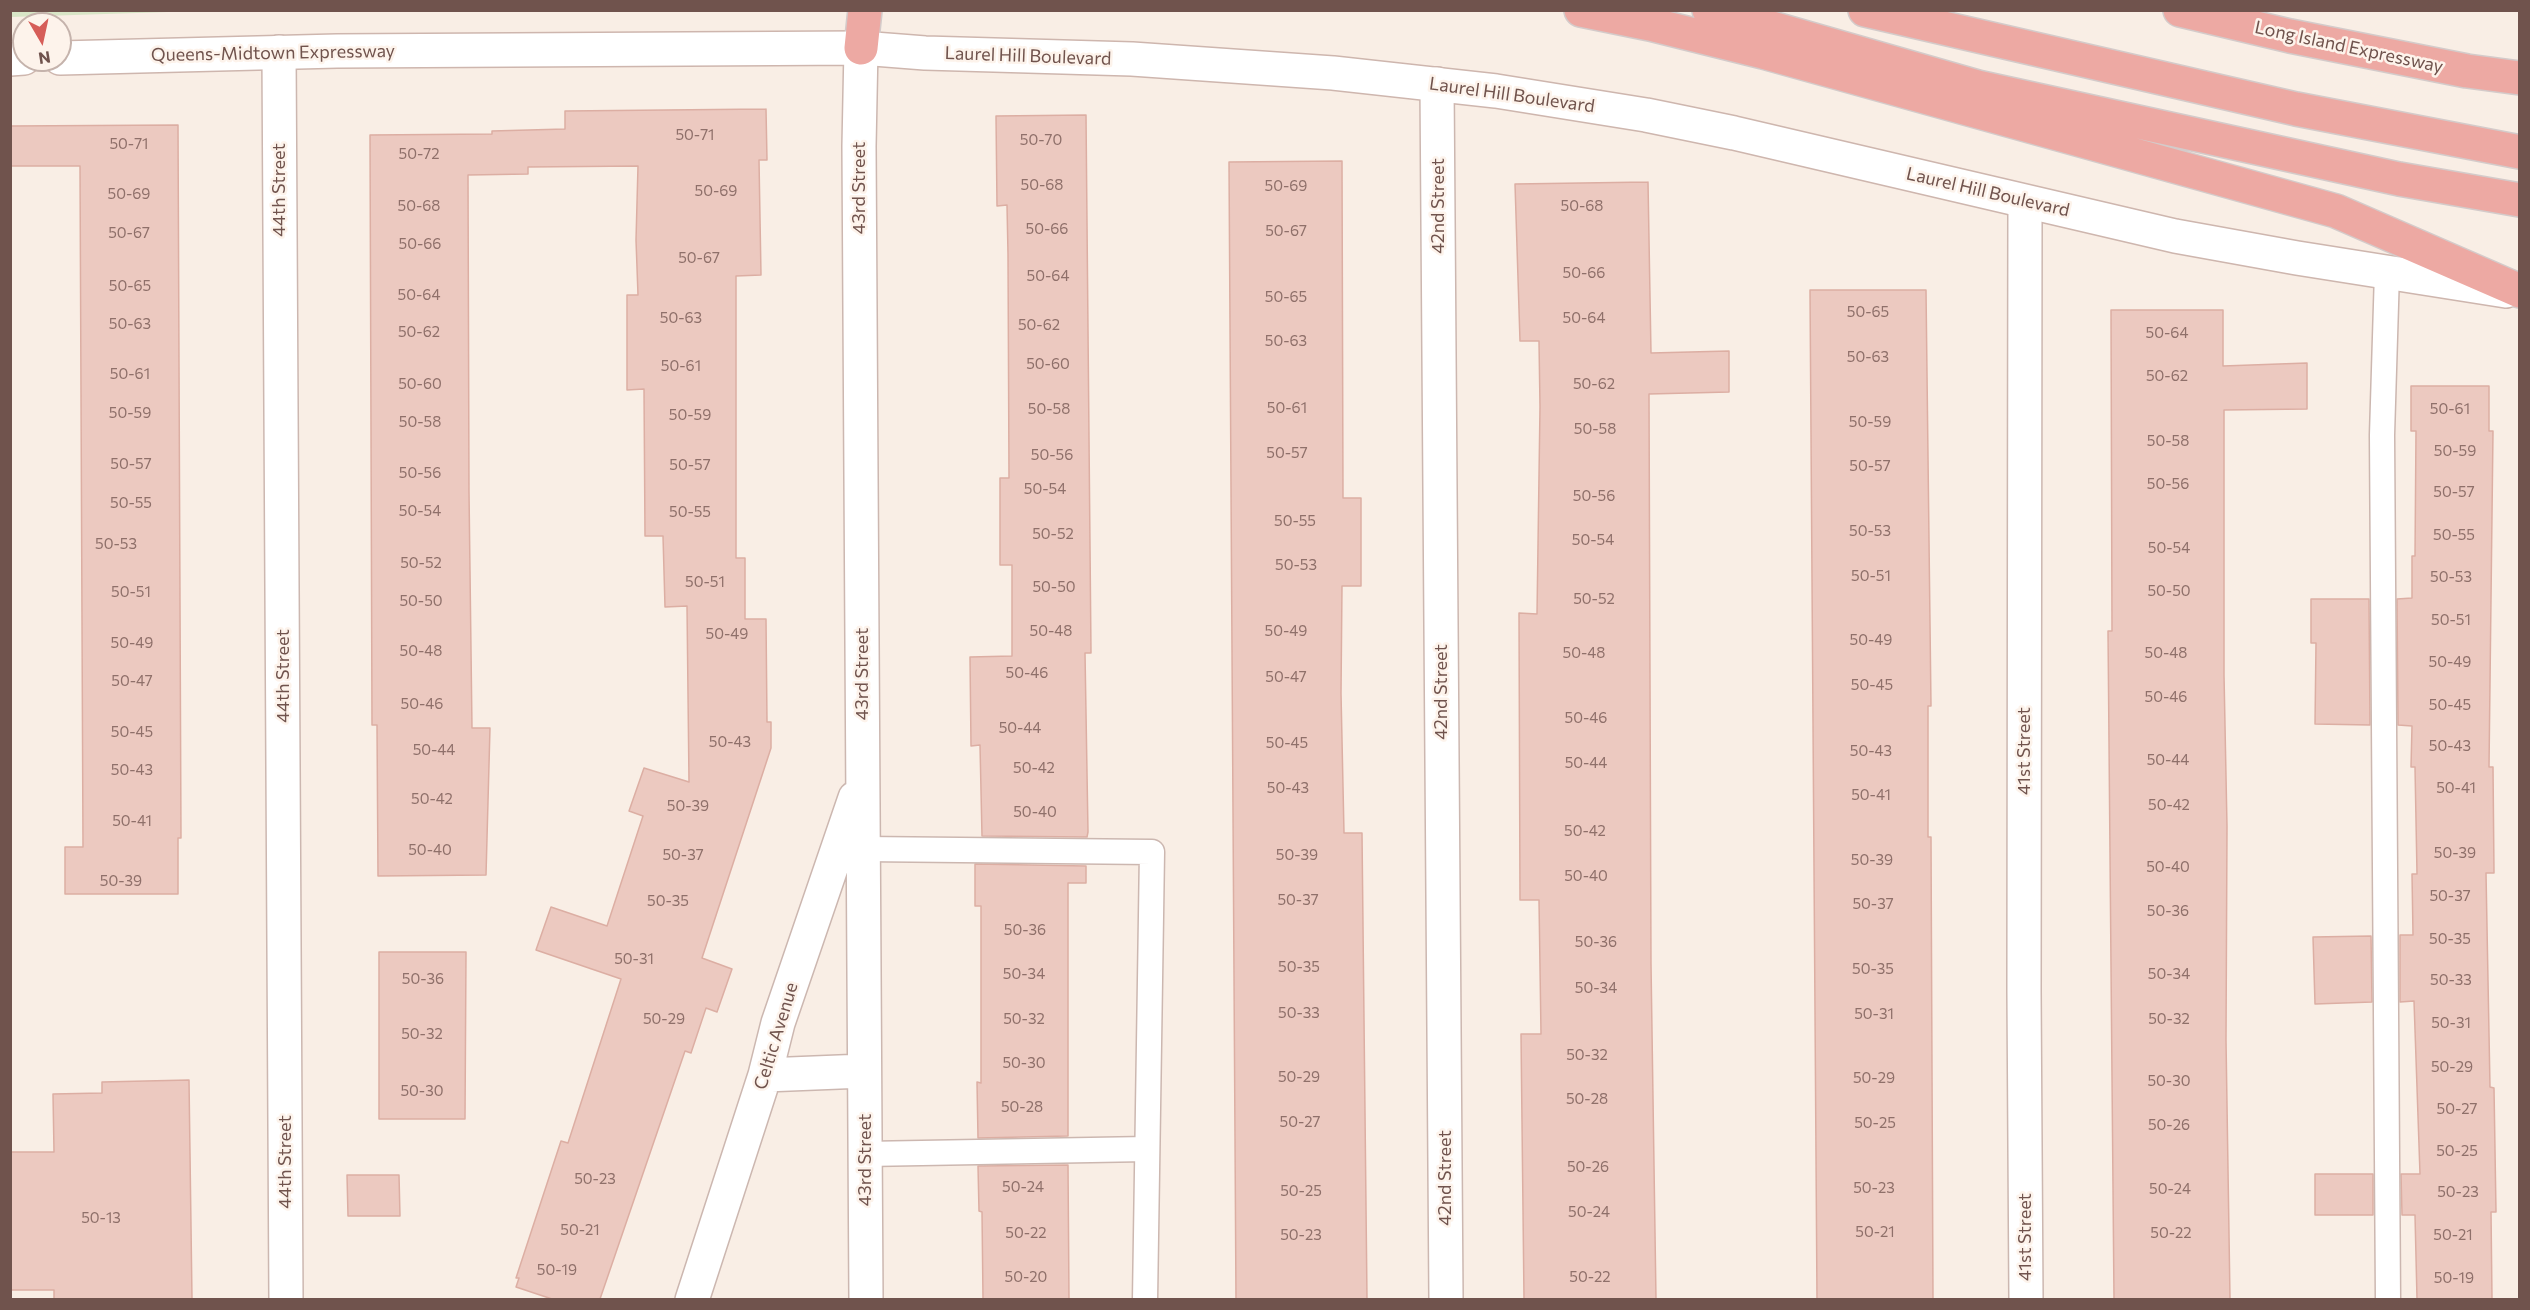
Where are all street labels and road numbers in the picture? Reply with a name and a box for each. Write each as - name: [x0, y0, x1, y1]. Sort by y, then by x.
- street label: Long Island Expressway: [2253, 16, 2445, 78]
- street label: Queens-Midtown Expressway: [151, 40, 395, 66]
- street label: Laurel Hill Boulevard: [944, 42, 1112, 70]
- street label: Laurel Hill Boulevard: [1428, 73, 1596, 117]
- street label: 43rd Street: [848, 142, 870, 234]
- street label: 44th Street: [268, 143, 290, 237]
- street label: 42nd Street: [1427, 158, 1449, 254]
- street label: Laurel Hill Boulevard: [1904, 163, 2072, 221]
- street label: 43rd Street: [851, 628, 873, 720]
- street label: 44th Street: [272, 629, 294, 723]
- street label: 42nd Street: [1430, 644, 1452, 740]
- street label: 41st Street: [2013, 707, 2035, 795]
- street label: Celtic Avenue: [749, 980, 803, 1092]
- street label: 43rd Street: [854, 1114, 876, 1206]
- street label: 44th Street: [274, 1115, 296, 1209]
- street label: 42nd Street: [1434, 1130, 1456, 1226]
- street label: 41st Street: [2014, 1193, 2036, 1281]

